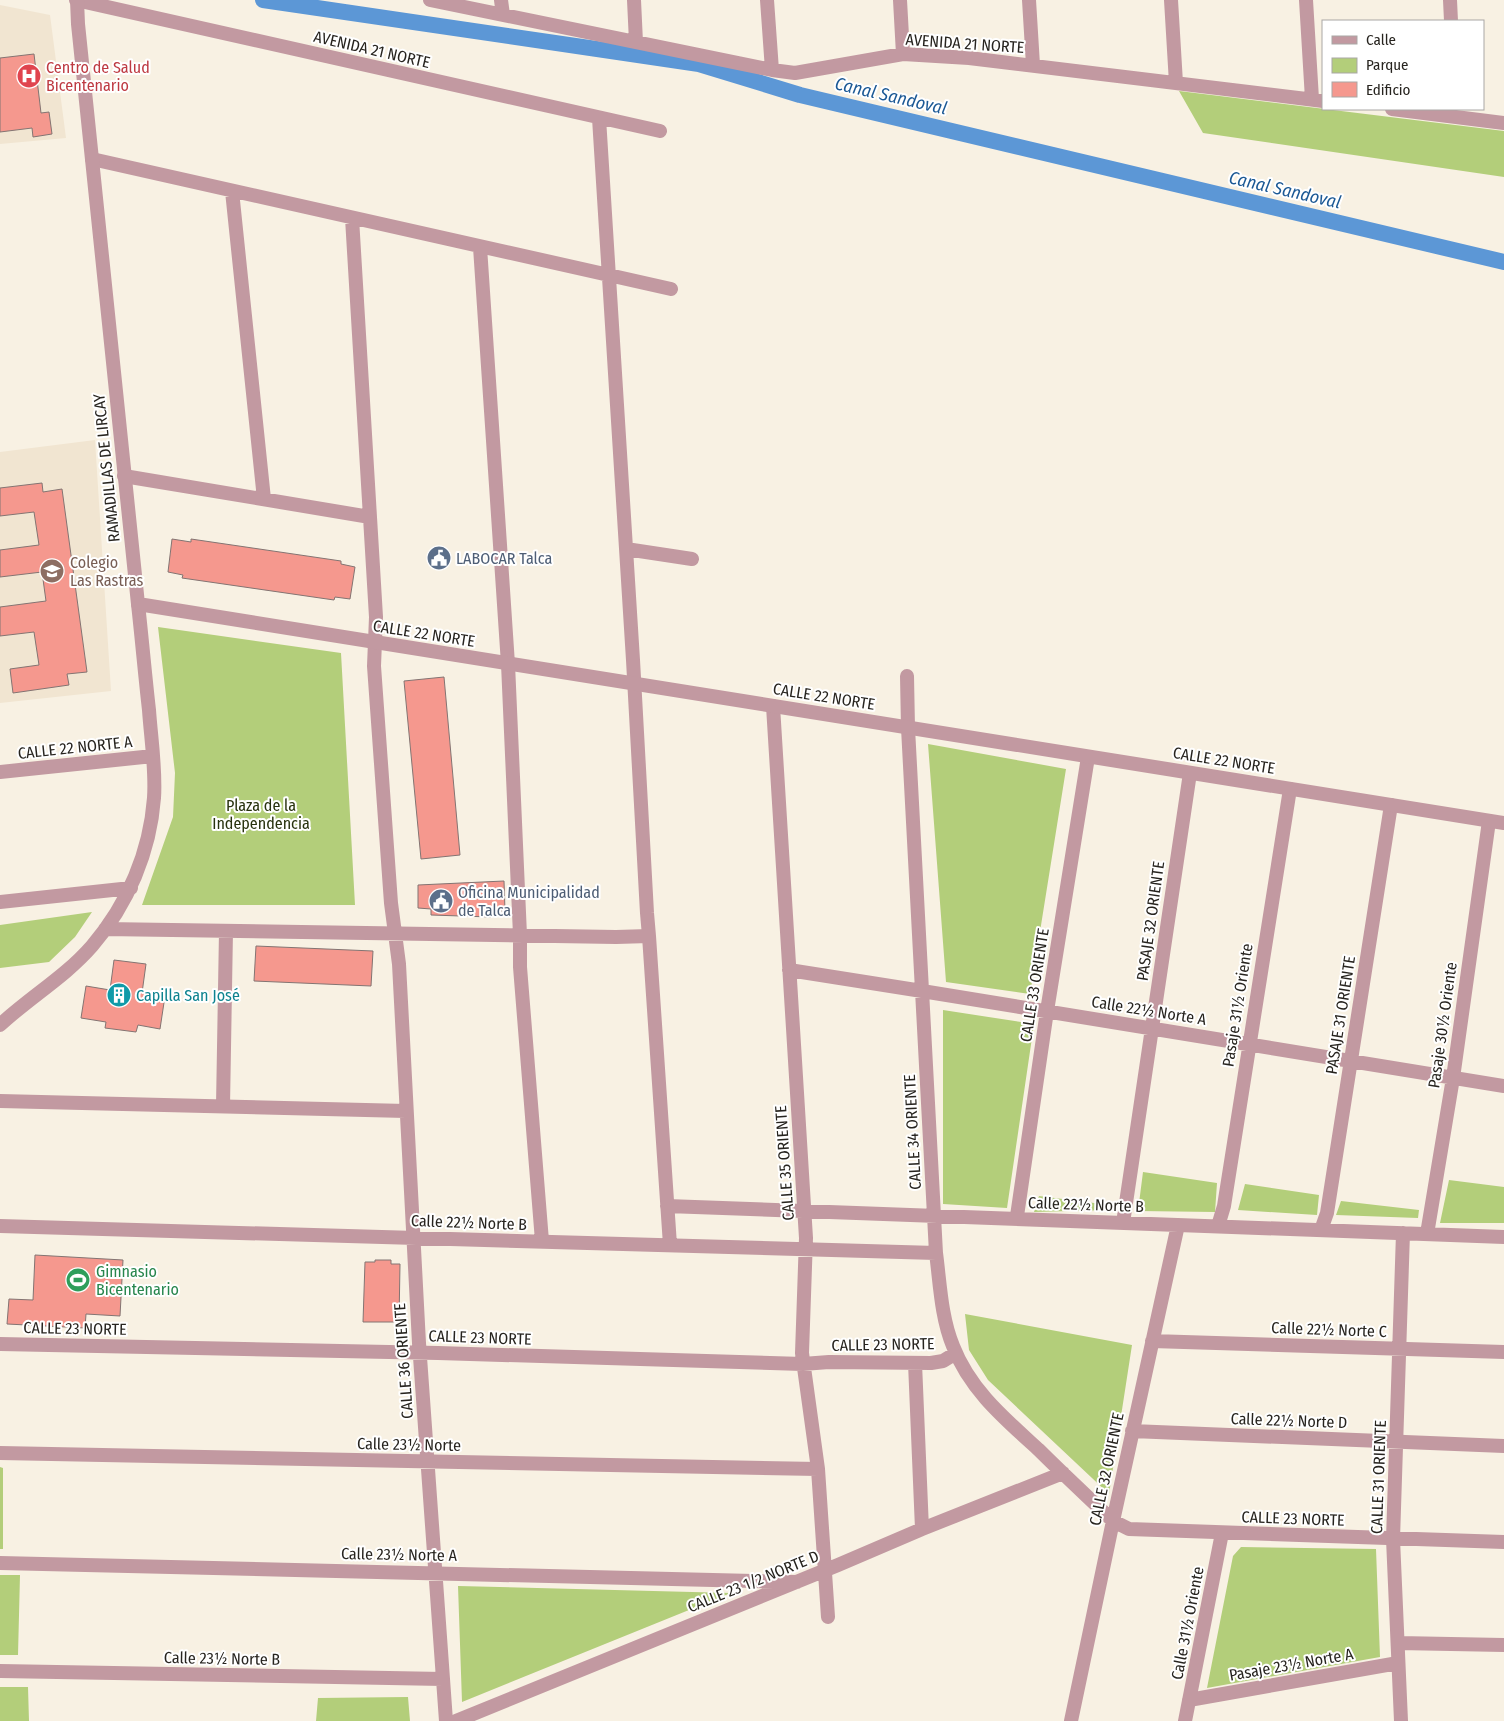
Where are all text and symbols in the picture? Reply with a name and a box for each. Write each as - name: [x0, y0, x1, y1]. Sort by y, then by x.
- legend: [1322, 20, 1484, 110]
- street label: AVENIDA 21 NORTE: [312, 27, 432, 72]
- street label: AVENIDA 21 NORTE: [905, 30, 1025, 57]
- text: Calle: [1366, 31, 1396, 49]
- text: Parque: [1366, 56, 1409, 74]
- place label: Centro de Salud Bicentenario: [46, 58, 150, 95]
- hospital icon: Centro de Salud Bicentenario: [16, 63, 42, 89]
- water label: Canal Sandoval: [833, 72, 949, 120]
- text: Edificio: [1366, 81, 1411, 99]
- water label: Canal Sandoval: [1227, 166, 1343, 214]
- street label: RAMADILLAS DE LIRCAY: [89, 393, 124, 543]
- public building icon: LABOCAR Talca: [426, 545, 452, 571]
- place label: LABOCAR Talca: [456, 549, 552, 568]
- place label: Colegio Las Rastras: [70, 553, 143, 590]
- school or university icon: Colegio Las Rastras: [39, 558, 65, 584]
- street label: CALLE 22 NORTE: [372, 616, 476, 651]
- street label: CALLE 22 NORTE: [772, 679, 876, 714]
- street label: CALLE 22 NORTE A: [17, 732, 134, 763]
- street label: CALLE 22 NORTE: [1172, 743, 1276, 778]
- park label: Plaza de la Independencia: [212, 796, 310, 833]
- street label: PASAJE 32 ORIENTE: [1133, 860, 1168, 982]
- place label: Oficina Municipalidad de Talca: [458, 883, 600, 920]
- public building icon: Oficina Municipalidad de Talca: [428, 888, 454, 914]
- street label: CALLE 33 ORIENTE: [1016, 927, 1053, 1043]
- street label: Pasaje 31½ Oriente: [1218, 942, 1257, 1068]
- street label: PASAJE 31 ORIENTE: [1322, 955, 1359, 1076]
- street label: Pasaje 30½ Oriente: [1424, 961, 1461, 1089]
- building icon: Capilla San José: [106, 982, 132, 1008]
- place label: Capilla San José: [136, 986, 240, 1005]
- street label: Calle 22½ Norte A: [1090, 992, 1208, 1029]
- street label: CALLE 34 ORIENTE: [900, 1074, 925, 1190]
- street label: CALLE 35 ORIENTE: [771, 1105, 798, 1221]
- street label: Calle 22½ Norte B: [1028, 1193, 1145, 1216]
- street label: Calle 22½ Norte B: [411, 1211, 528, 1234]
- place label: Gimnasio Bicentenario: [96, 1262, 179, 1299]
- sports icon: Gimnasio Bicentenario: [65, 1267, 91, 1293]
- street label: CALLE 36 ORIENTE: [390, 1302, 417, 1419]
- street label: CALLE 23 NORTE: [23, 1318, 127, 1339]
- street label: Calle 22½ Norte C: [1271, 1318, 1387, 1341]
- street label: CALLE 23 NORTE: [428, 1326, 532, 1349]
- street label: CALLE 23 NORTE: [831, 1334, 935, 1355]
- street label: Calle 22½ Norte D: [1230, 1409, 1348, 1432]
- street label: CALLE 32 ORIENTE: [1085, 1411, 1128, 1527]
- street label: CALLE 31 ORIENTE: [1367, 1420, 1390, 1534]
- street label: Calle 23½ Norte: [357, 1434, 461, 1455]
- street label: CALLE 23 NORTE: [1241, 1507, 1345, 1530]
- street label: Calle 23½ Norte A: [341, 1544, 458, 1565]
- street label: CALLE 23 1/2 NORTE D: [685, 1546, 822, 1617]
- street label: Calle 31½ Oriente: [1167, 1565, 1208, 1681]
- street label: Pasaje 23½ Norte A: [1228, 1644, 1355, 1685]
- street label: Calle 23½ Norte B: [164, 1648, 281, 1669]

